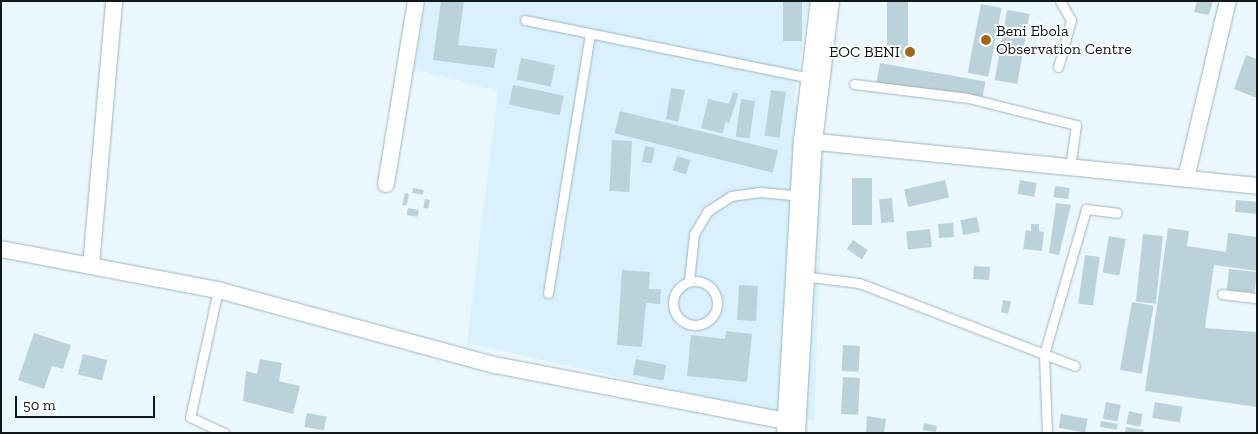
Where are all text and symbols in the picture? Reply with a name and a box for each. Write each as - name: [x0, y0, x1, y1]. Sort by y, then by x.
- place label: Beni Ebola Observation Centre: [996, 21, 1132, 59]
- marker: Beni Ebola Observation Centre: [980, 34, 992, 46]
- place label: EOC BENI: [829, 42, 900, 62]
- marker: EOC BENI: [904, 46, 916, 58]
- scale bar: [18, 386, 158, 418]
- text: 50 m: [23, 396, 56, 414]

